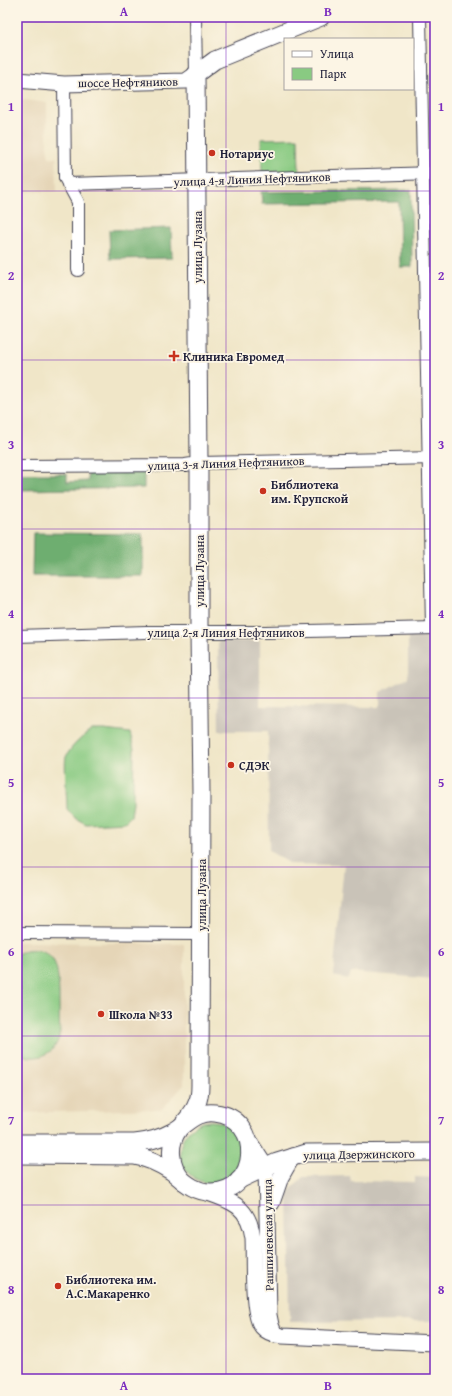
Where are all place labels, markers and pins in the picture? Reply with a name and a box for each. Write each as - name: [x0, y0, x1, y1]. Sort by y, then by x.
- place label: Нотариус: [220, 145, 274, 162]
- marker: Нотариус: [207, 148, 217, 158]
- place label: Клиника Евромед: [183, 348, 285, 365]
- marker: Клиника Евромед: [168, 350, 180, 362]
- place label: Библиотека им. Крупской: [271, 476, 349, 507]
- marker: Библиотека им. Крупской: [258, 486, 268, 496]
- place label: СДЭК: [239, 757, 270, 774]
- marker: СДЭК: [226, 760, 236, 770]
- place label: Школа №33: [109, 1006, 173, 1023]
- marker: Школа №33: [96, 1009, 106, 1019]
- place label: Библиотека им. А.С.Макаренко: [66, 1271, 156, 1302]
- marker: Библиотека им. А.С.Макаренко: [53, 1281, 63, 1291]

